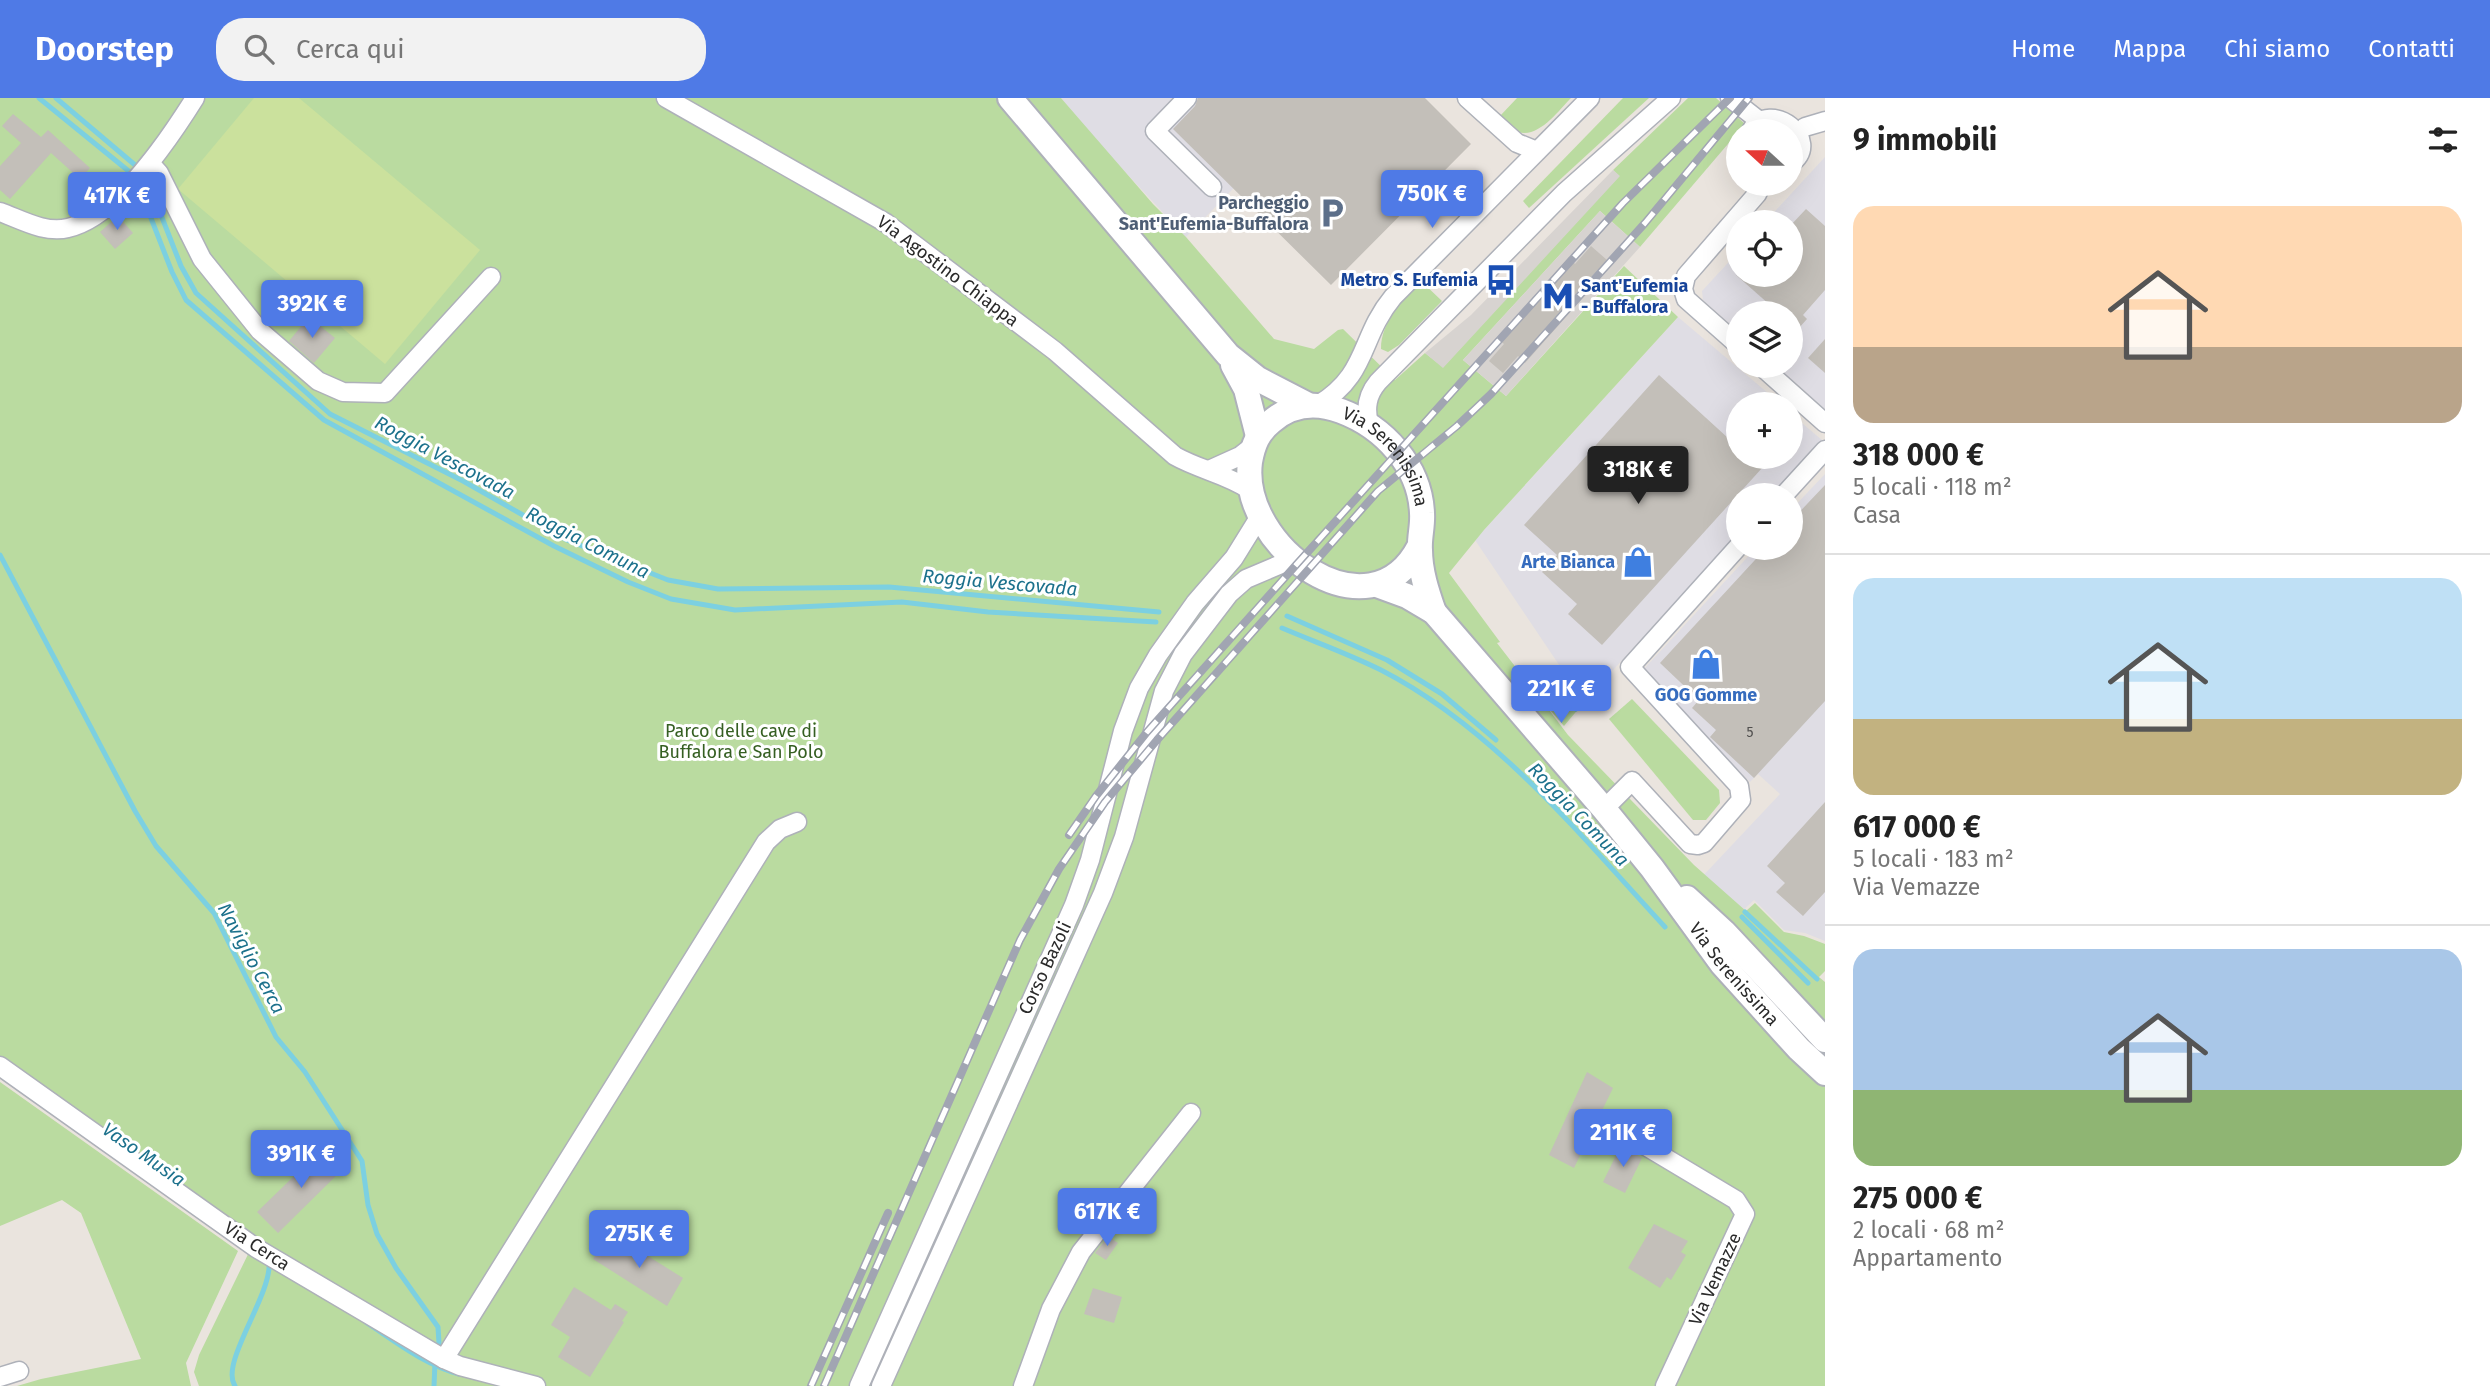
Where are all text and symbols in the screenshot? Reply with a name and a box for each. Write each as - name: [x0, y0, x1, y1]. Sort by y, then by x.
- search box: [216, 18, 706, 81]
- text: Doorstep: [35, 29, 174, 69]
- icon: search: [240, 30, 278, 68]
- text: Cerca qui: [296, 34, 405, 65]
- text: Home: [2011, 35, 2075, 63]
- text: Mappa: [2113, 35, 2186, 63]
- text: Chi siamo: [2224, 35, 2330, 63]
- text: Contatti: [2368, 35, 2455, 63]
- north arrow: [1726, 119, 1802, 196]
- map controls: [1726, 119, 1803, 560]
- icon: filters: [2424, 121, 2462, 159]
- text: 9 immobili: [1853, 122, 1997, 158]
- pin: 750K €: [1375, 170, 1489, 230]
- pin: 417K €: [60, 172, 174, 232]
- text: 750K €: [1397, 179, 1467, 207]
- text: 417K €: [84, 181, 150, 209]
- place label: Parcheggio Sant'Eufemia-Buffalora: [1119, 192, 1309, 235]
- parking icon: Parcheggio Sant'Eufemia-Buffalora: [1315, 196, 1349, 230]
- button: locate: [1726, 210, 1803, 287]
- street label: Via Agostino Chiappa: [873, 211, 1023, 331]
- icon: home: [2095, 252, 2221, 378]
- bus stop icon: Metro S. Eufemia: [1484, 263, 1518, 297]
- place label: Metro S. Eufemia: [1341, 269, 1478, 291]
- place label: Sant'Eufemia - Buffalora: [1581, 275, 1688, 318]
- metro station icon: Sant'Eufemia - Buffalora: [1541, 279, 1575, 313]
- pin: 392K €: [255, 280, 369, 340]
- text: 392K €: [277, 289, 347, 317]
- button: layers: [1726, 301, 1803, 378]
- button: +: [1726, 392, 1803, 469]
- street label: Via Serenissima: [1339, 402, 1432, 508]
- water label: Roggia Vescovada: [371, 411, 519, 504]
- text: 318 000 €: [1853, 437, 1984, 473]
- pin: 318K €: [1581, 446, 1695, 506]
- text: 318K €: [1603, 455, 1673, 483]
- text: 5 locali · 118 m²: [1853, 473, 2012, 501]
- button: −: [1726, 483, 1803, 560]
- text: Casa: [1853, 501, 1901, 529]
- water label: Roggia Comuna: [522, 502, 653, 583]
- shop icon: Arte Bianca: [1621, 545, 1655, 579]
- place label: Arte Bianca: [1521, 551, 1615, 573]
- water label: Roggia Vescovada: [922, 564, 1078, 601]
- icon: home: [2095, 624, 2221, 750]
- shop icon: GOG Gomme: [1689, 647, 1723, 681]
- pin: 221K €: [1504, 666, 1618, 725]
- text: 221K €: [1527, 674, 1595, 702]
- place label: GOG Gomme: [1655, 684, 1757, 706]
- park label: Parco delle cave di Buffalora e San Polo: [659, 720, 823, 763]
- house number: 5: [1746, 724, 1754, 741]
- water label: Roggia Comuna: [1523, 758, 1634, 871]
- text: 617 000 €: [1853, 809, 1981, 845]
- text: 5 locali · 183 m²: [1853, 845, 2014, 873]
- text: Via Vemazze: [1853, 873, 1980, 901]
- water label: Naviglio Cerca: [213, 899, 290, 1017]
- street label: Corso Bazoli: [1014, 918, 1076, 1018]
- street label: Via Serenissima: [1685, 918, 1784, 1030]
- icon: home: [2095, 995, 2221, 1121]
- pin: 211K €: [1566, 1110, 1680, 1169]
- water label: Vaso Musia: [98, 1117, 190, 1191]
- text: 211K €: [1590, 1118, 1656, 1146]
- pin: 391K €: [244, 1130, 358, 1190]
- text: 391K €: [267, 1139, 335, 1167]
- text: 275 000 €: [1853, 1180, 1983, 1216]
- pin: 617K €: [1050, 1188, 1164, 1248]
- text: 617K €: [1074, 1197, 1140, 1225]
- pin: 275K €: [582, 1210, 696, 1270]
- text: 2 locali · 68 m²: [1853, 1216, 2004, 1244]
- street label: Via Cerca: [220, 1217, 294, 1275]
- text: 275K €: [605, 1219, 673, 1247]
- street label: Via Vemazze: [1684, 1229, 1746, 1329]
- text: Appartamento: [1853, 1244, 2002, 1272]

